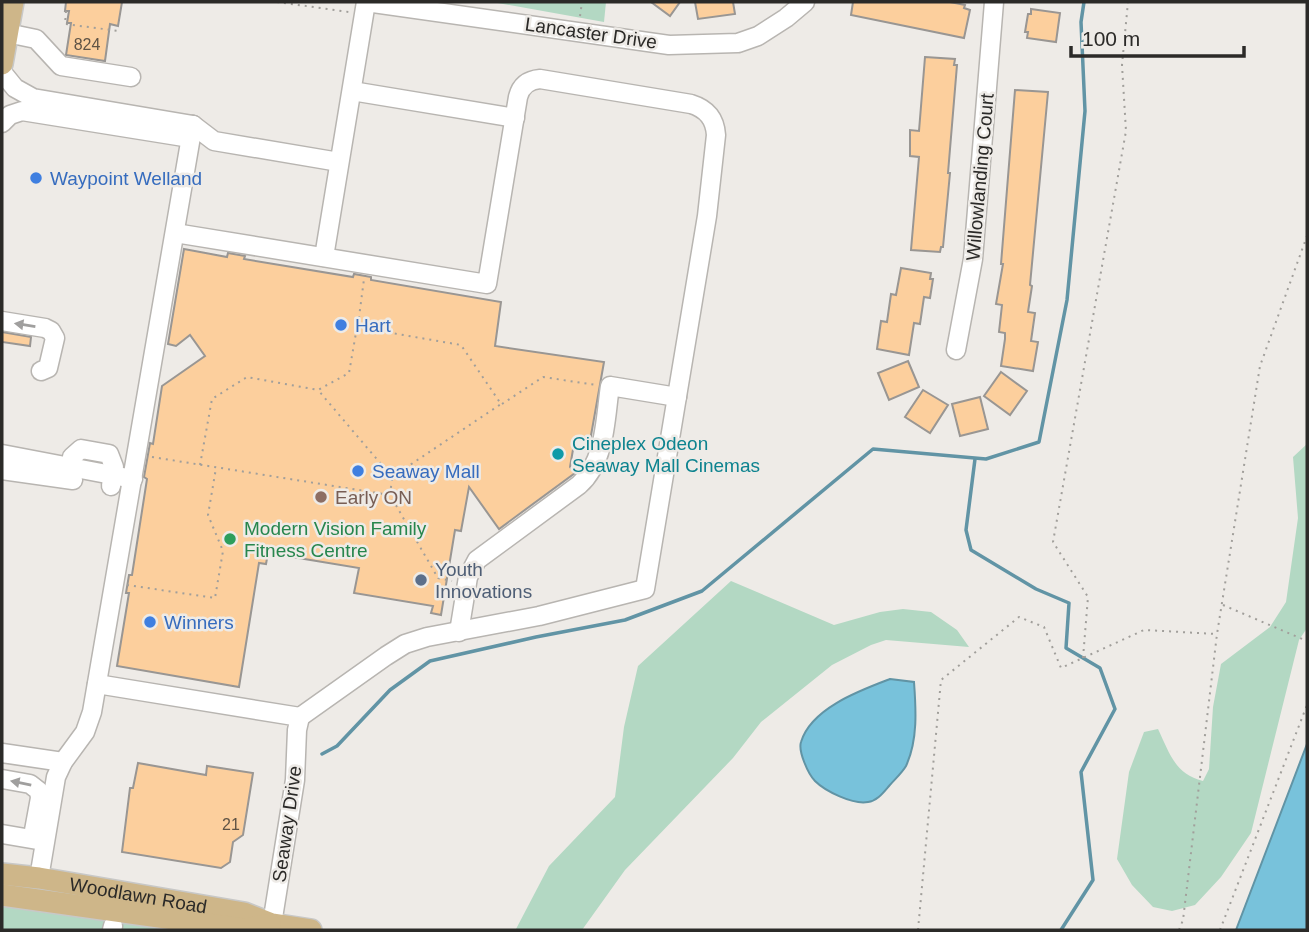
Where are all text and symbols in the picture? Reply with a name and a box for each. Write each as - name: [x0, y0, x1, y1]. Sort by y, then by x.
- street label: Lancaster Drive: [524, 13, 658, 53]
- scale bar: [1071, 14, 1244, 58]
- text: 100 m: [1082, 27, 1140, 50]
- house number: 824: [74, 36, 100, 53]
- street label: Willowlanding Court: [962, 92, 998, 262]
- place label: Waypoint Welland: [50, 168, 202, 189]
- marker: Waypoint Welland: [28, 170, 44, 186]
- place label: Hart: [355, 315, 392, 336]
- marker: Hart: [333, 317, 349, 333]
- one-way arrow: [14, 319, 36, 330]
- place label: Cineplex Odeon Seaway Mall Cinemas: [572, 433, 760, 476]
- marker: Cineplex Odeon Seaway Mall Cinemas: [550, 446, 566, 462]
- place label: Seaway Mall: [372, 461, 480, 482]
- marker: Seaway Mall: [350, 463, 366, 479]
- place label: Early ON: [335, 487, 412, 508]
- marker: Early ON: [313, 489, 329, 505]
- place label: Modern Vision Family Fitness Centre: [244, 518, 427, 561]
- marker: Modern Vision Family Fitness Centre: [222, 531, 238, 547]
- place label: Youth Innovations: [435, 559, 532, 602]
- marker: Youth Innovations: [413, 572, 429, 588]
- place label: Winners: [164, 612, 234, 633]
- marker: Winners: [142, 614, 158, 630]
- street label: Seaway Drive: [268, 764, 306, 884]
- one-way arrow: [10, 777, 32, 788]
- house number: 21: [222, 816, 240, 833]
- street label: Woodlawn Road: [68, 873, 209, 917]

